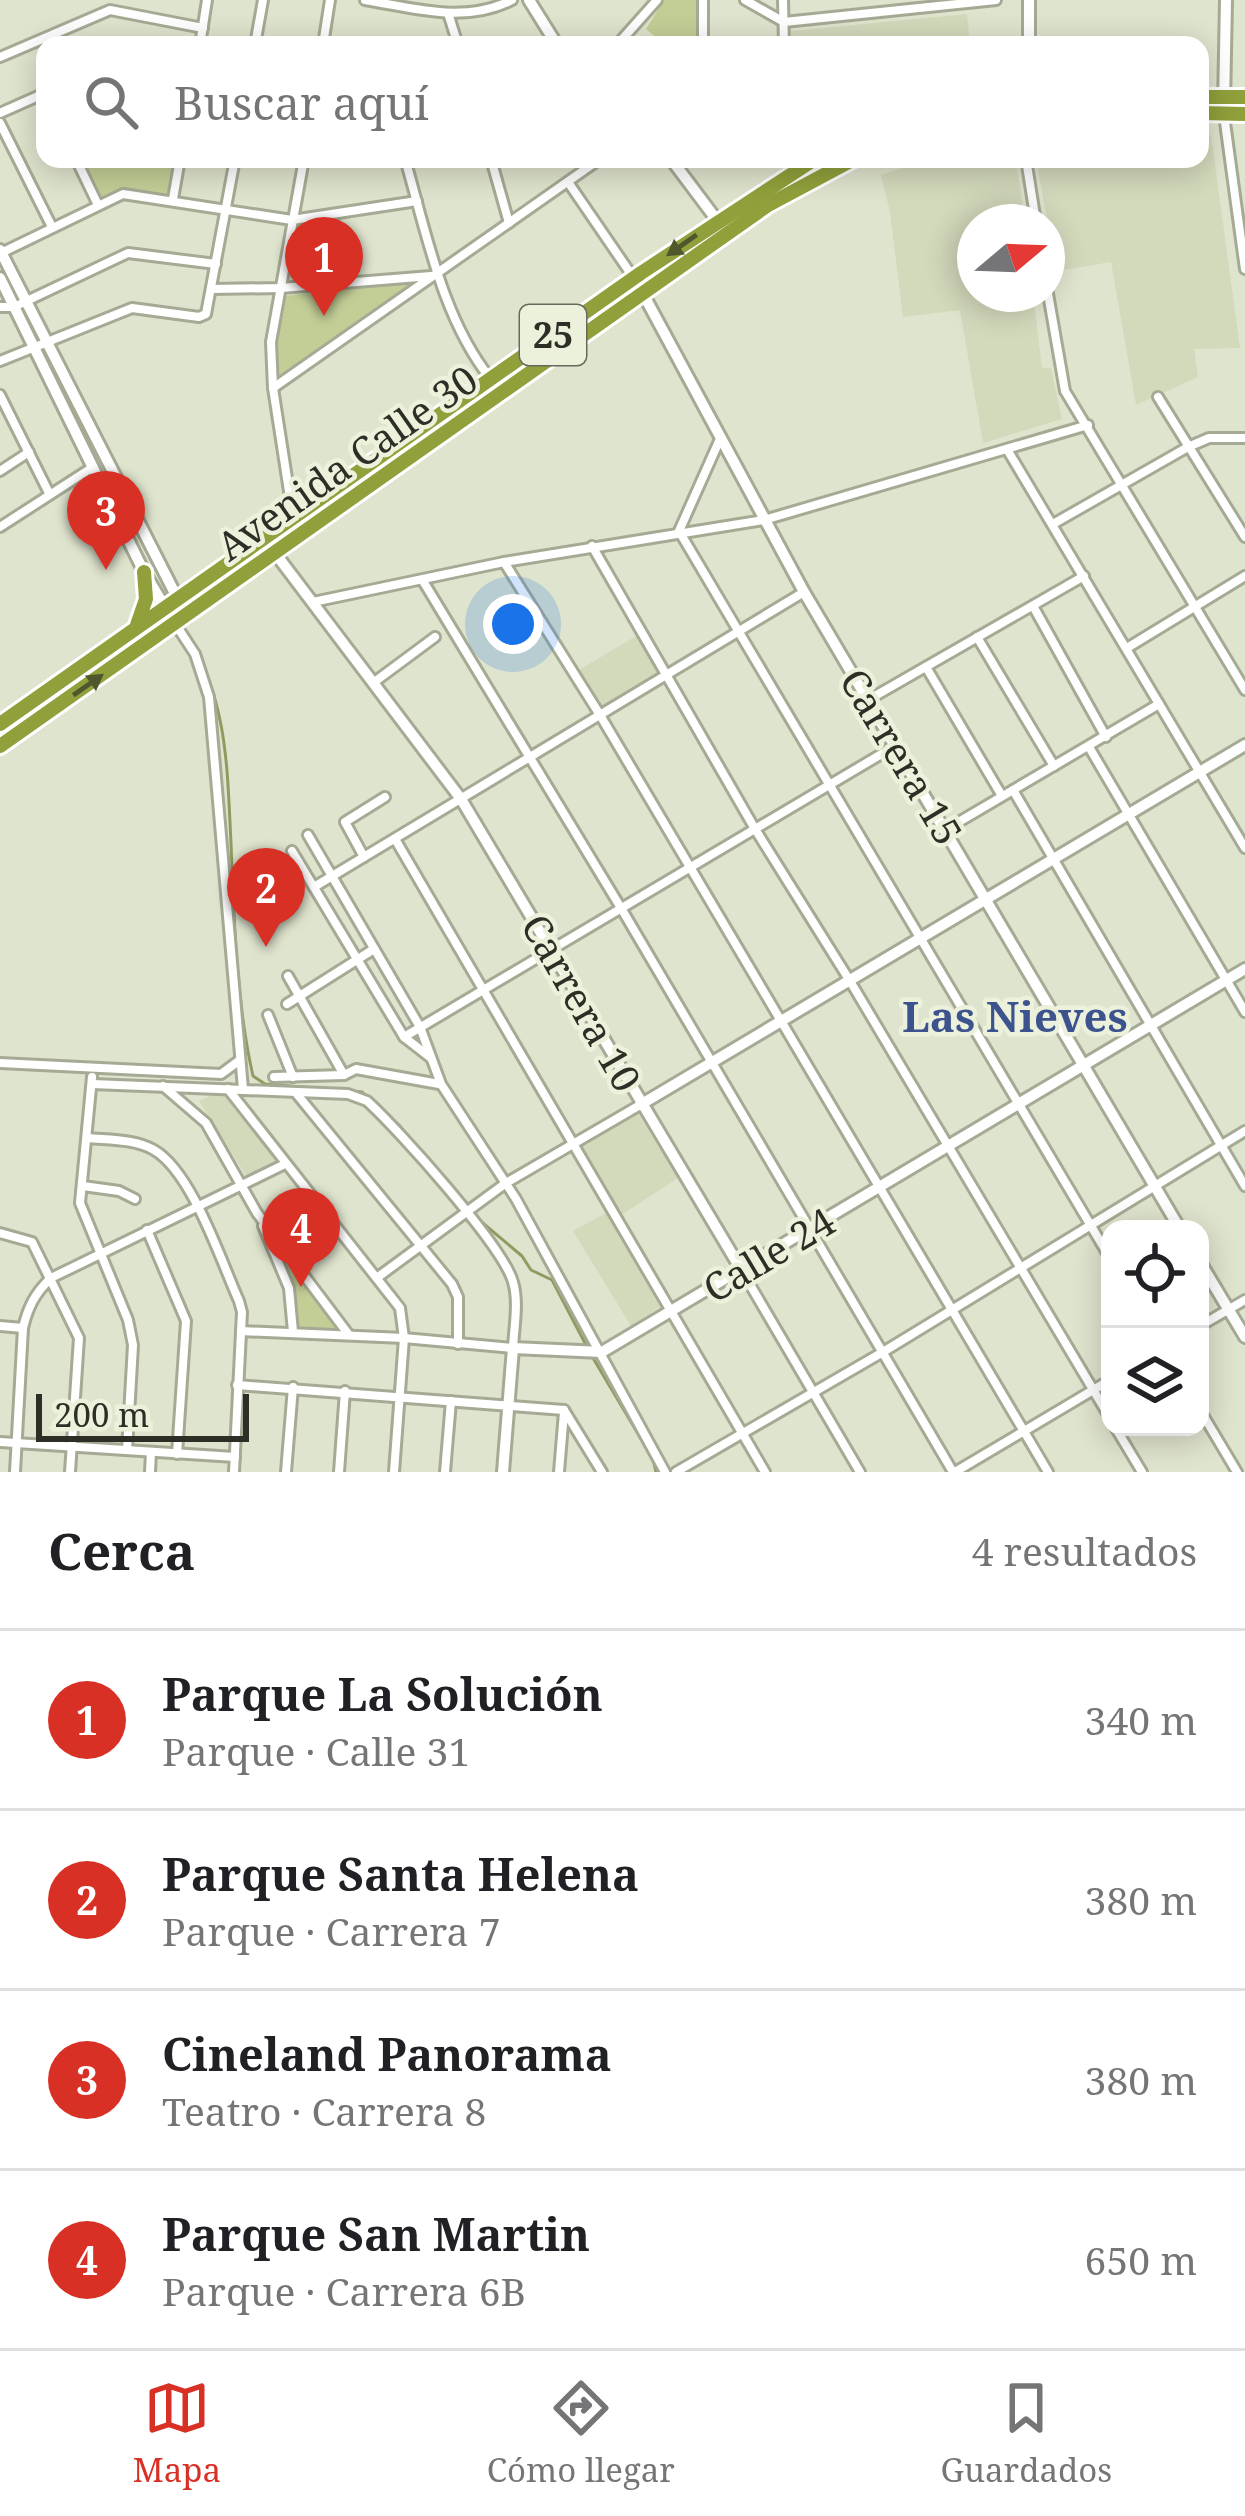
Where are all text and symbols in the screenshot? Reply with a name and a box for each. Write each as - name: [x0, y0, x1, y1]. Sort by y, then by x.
- search box: [36, 36, 1209, 168]
- icon: search: [78, 69, 144, 135]
- text: Buscar aquí: [174, 72, 429, 133]
- north arrow: [957, 204, 1065, 312]
- pin: 1: [285, 217, 363, 316]
- one-way arrow: [666, 233, 698, 256]
- road number: 25: [520, 305, 586, 365]
- street label: Avenida Calle 30: [205, 352, 487, 572]
- pin: 3: [67, 471, 145, 570]
- your location: [483, 594, 543, 654]
- street label: Carrera 15: [829, 658, 976, 854]
- one-way arrow: [72, 674, 104, 697]
- pin: 2: [227, 848, 305, 947]
- street label: Carrera 10: [510, 904, 654, 1101]
- district label: Las Nieves: [902, 987, 1128, 1044]
- pin: 4: [262, 1188, 340, 1287]
- street label: Calle 24: [693, 1194, 844, 1314]
- map controls: [1101, 1220, 1209, 1436]
- button: locate: [1101, 1220, 1209, 1328]
- button: layers: [1101, 1328, 1209, 1436]
- scale bar: [36, 1388, 249, 1441]
- text: 200 m: [54, 1392, 149, 1437]
- text: Cerca: [48, 1515, 195, 1585]
- text: 4 resultados: [972, 1524, 1197, 1577]
- text: Parque La Solución: [162, 1663, 603, 1724]
- text: 1: [76, 1693, 98, 1746]
- text: 340 m: [1085, 1693, 1197, 1746]
- text: Parque · Calle 31: [162, 1724, 470, 1777]
- text: Parque Santa Helena: [162, 1843, 639, 1904]
- text: 2: [76, 1873, 98, 1926]
- text: 380 m: [1085, 1873, 1197, 1926]
- text: Parque · Carrera 7: [162, 1904, 500, 1957]
- text: Cineland Panorama: [162, 2023, 612, 2084]
- text: 3: [76, 2053, 98, 2106]
- text: 380 m: [1085, 2053, 1197, 2106]
- text: Teatro · Carrera 8: [162, 2084, 486, 2137]
- text: Parque San Martin: [162, 2203, 590, 2264]
- text: 4: [76, 2233, 98, 2286]
- text: 650 m: [1085, 2233, 1197, 2286]
- text: Parque · Carrera 6B: [162, 2264, 526, 2317]
- tab: Mapa: [133, 2375, 221, 2492]
- tab: Cómo llegar: [487, 2375, 675, 2492]
- tab: Guardados: [941, 2375, 1112, 2492]

